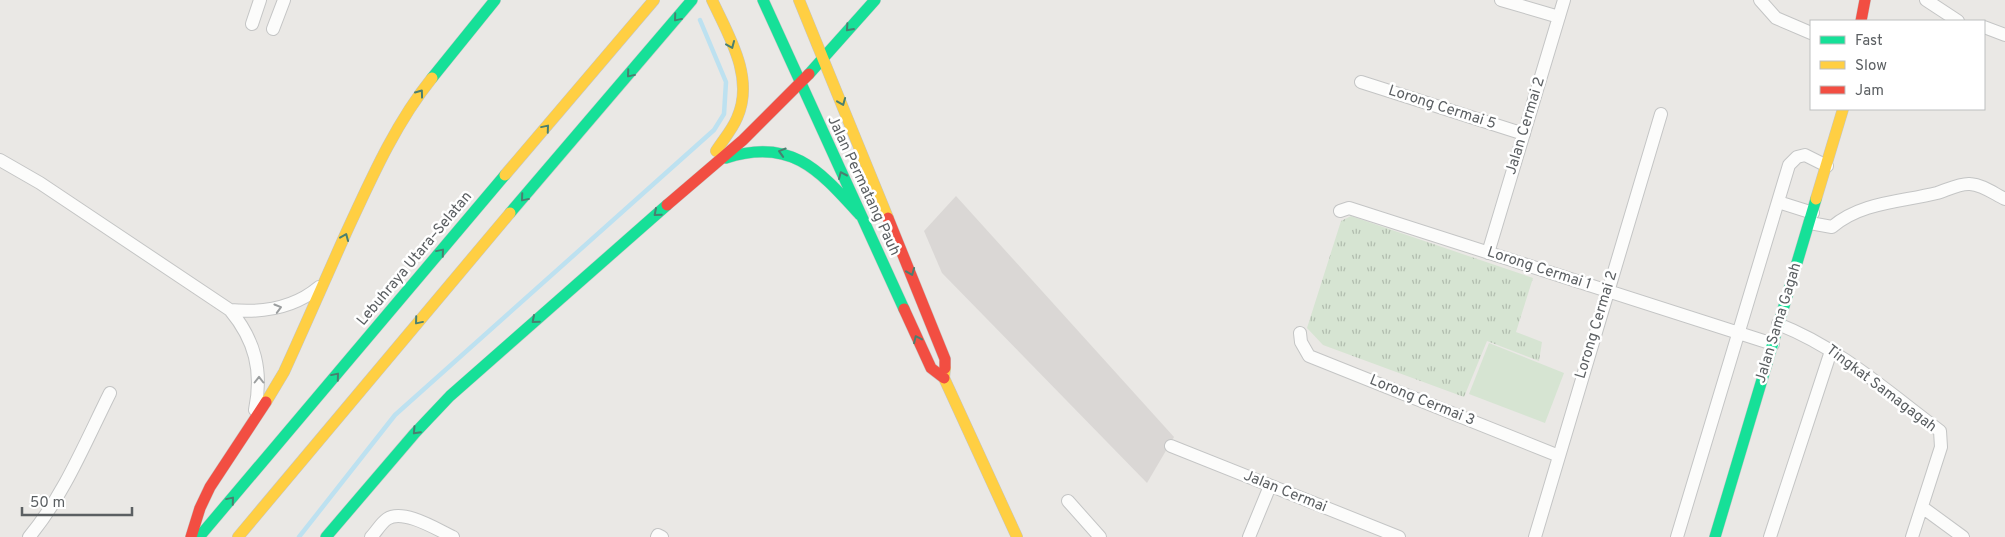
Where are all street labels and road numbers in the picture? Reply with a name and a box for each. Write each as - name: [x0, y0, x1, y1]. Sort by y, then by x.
- street label: Jalan Cermai 2: [1502, 75, 1550, 177]
- street label: Lorong Cermai 5: [1386, 82, 1498, 134]
- street label: Jalan Permatang Pauh: [822, 113, 904, 259]
- street label: Lebuhraya Utara–Selatan: [353, 188, 477, 330]
- street label: Lorong Cermai 1: [1484, 243, 1594, 295]
- street label: Jalan Sama Gagah: [1752, 261, 1806, 385]
- street label: Lorong Cermai 2: [1572, 269, 1622, 381]
- street label: Tingkat Samagagah: [1822, 341, 1940, 437]
- street label: Lorong Cermai 3: [1367, 371, 1477, 431]
- street label: Jalan Cermai: [1241, 467, 1329, 517]

